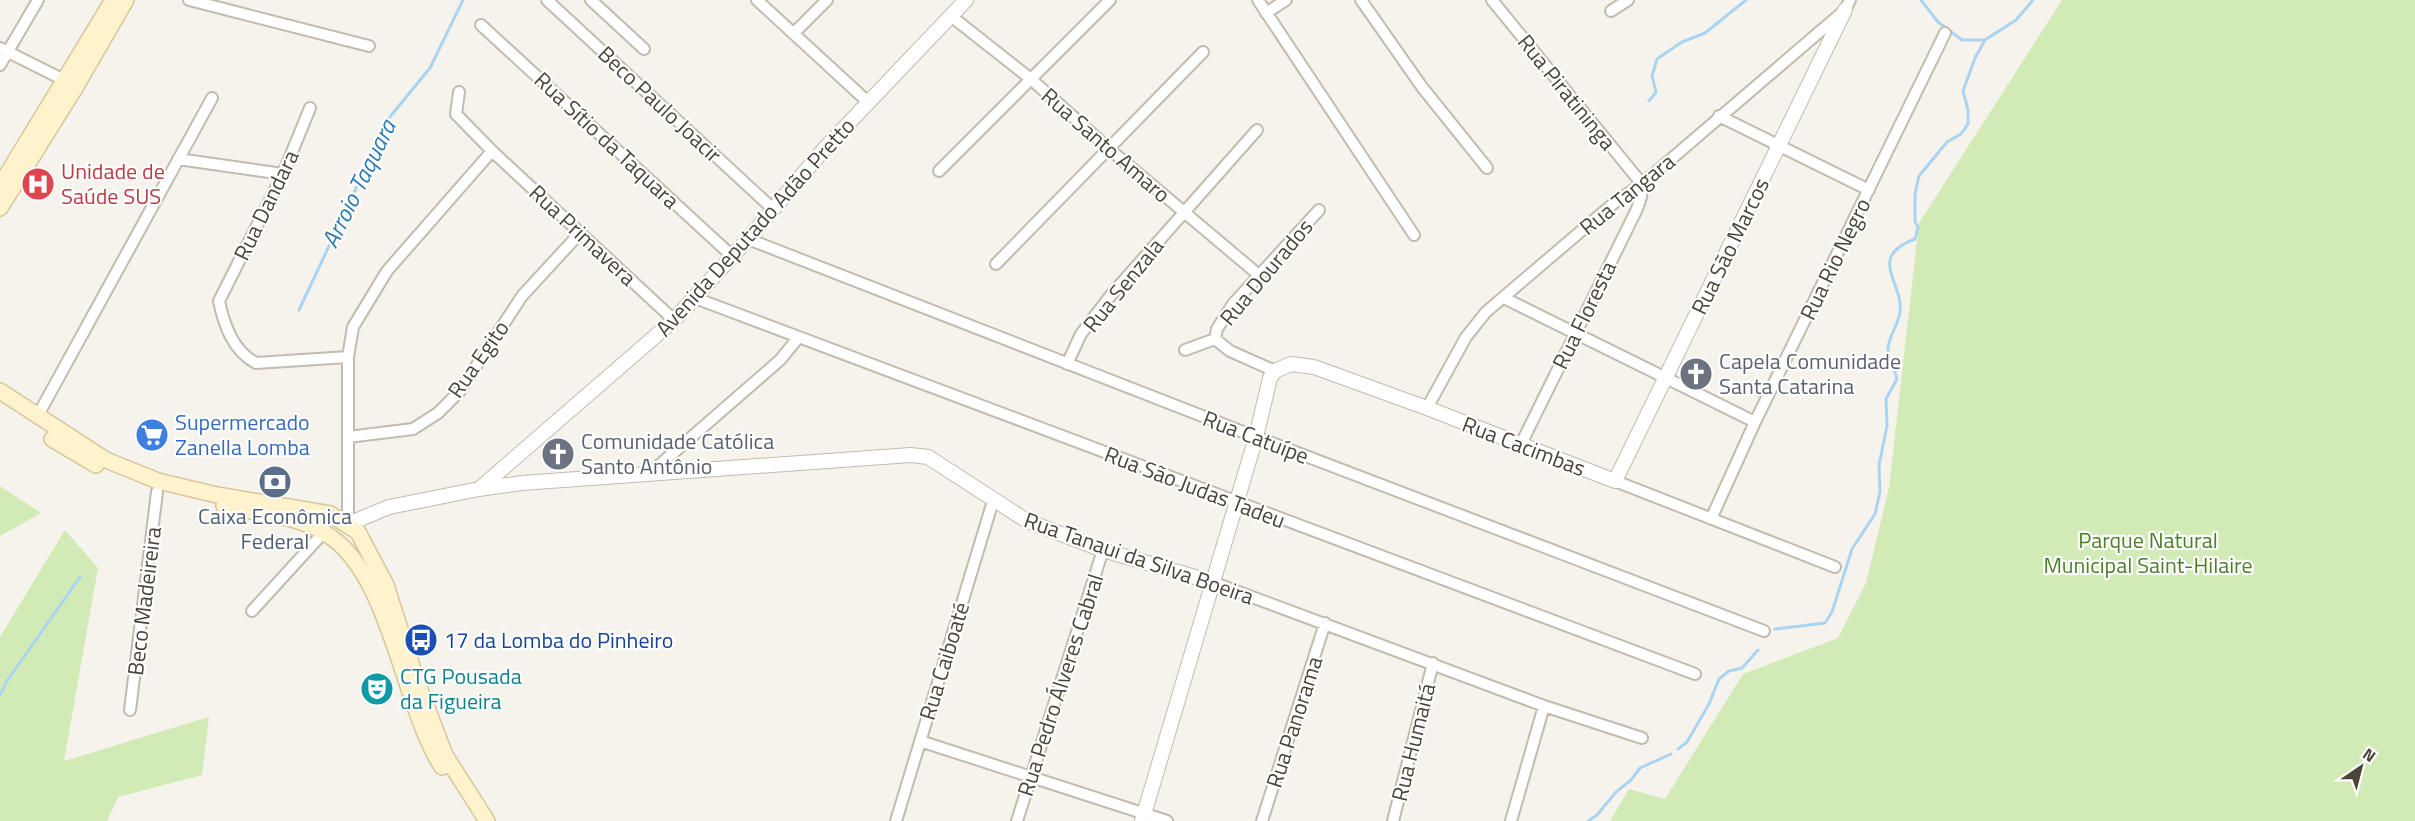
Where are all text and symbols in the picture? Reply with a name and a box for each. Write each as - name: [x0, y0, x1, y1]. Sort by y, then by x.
- street label: Rua Piratininga: [1509, 27, 1625, 157]
- street label: Beco Paulo Joacir: [590, 37, 730, 171]
- street label: Rua Sítio da Taquara: [527, 64, 687, 216]
- street label: Rua Santo Amaro: [1034, 79, 1178, 211]
- street label: Avenida Deputado Adão Pretto: [647, 110, 863, 344]
- water label: Arroio Taquara: [312, 112, 406, 254]
- street label: Rua Dandara: [225, 144, 307, 266]
- street label: Rua Tangara: [1572, 145, 1682, 243]
- place label: Unidade de Saúde SUS: [61, 154, 165, 213]
- hospital icon: Unidade de Saúde SUS: [20, 166, 56, 202]
- street label: Rua São Marcos: [1682, 172, 1778, 320]
- street label: Rua Primavera: [522, 176, 644, 294]
- street label: Rua Rio Negro: [1791, 192, 1879, 326]
- street label: Rua Dourados: [1211, 211, 1321, 333]
- street label: Rua Senzala: [1074, 230, 1172, 340]
- street label: Rua Floresta: [1543, 255, 1625, 375]
- street label: Rua Egito: [439, 313, 517, 405]
- place label: Capela Comunidade Santa Catarina: [1719, 344, 1901, 403]
- church icon: Capela Comunidade Santa Catarina: [1678, 356, 1714, 392]
- street label: Rua Catuípe: [1198, 401, 1314, 473]
- place label: Supermercado Zanella Lomba: [175, 405, 310, 464]
- street label: Rua Cacimbas: [1457, 407, 1591, 485]
- supermarket icon: Supermercado Zanella Lomba: [134, 417, 170, 453]
- place label: Comunidade Católica Santo Antônio: [581, 424, 774, 483]
- church icon: Comunidade Católica Santo Antônio: [540, 436, 576, 472]
- street label: Rua São Judas Tadeu: [1100, 437, 1290, 537]
- bank icon: Caixa Econômica Federal: [257, 464, 293, 500]
- place label: Caixa Econômica Federal: [198, 499, 352, 558]
- street label: Rua Tanaui da Silva Boeira: [1019, 503, 1259, 613]
- park label: Parque Natural Municipal Saint-Hilaire: [2043, 523, 2253, 582]
- street label: Beco Madeireira: [118, 525, 170, 677]
- street label: Rua Pedro Álveres Cabral: [1008, 569, 1112, 801]
- street label: Rua Caiboaté: [910, 598, 978, 724]
- bus stop icon: 17 da Lomba do Pinheiro: [403, 622, 439, 658]
- place label: 17 da Lomba do Pinheiro: [444, 623, 673, 657]
- street label: Rua Panorama: [1257, 652, 1331, 792]
- place label: CTG Pousada da Figueira: [400, 659, 522, 718]
- theatre icon: CTG Pousada da Figueira: [359, 671, 395, 707]
- street label: Rua Humaitá: [1382, 679, 1444, 805]
- north arrow: [2331, 737, 2391, 797]
- text: N: [2358, 742, 2381, 768]

